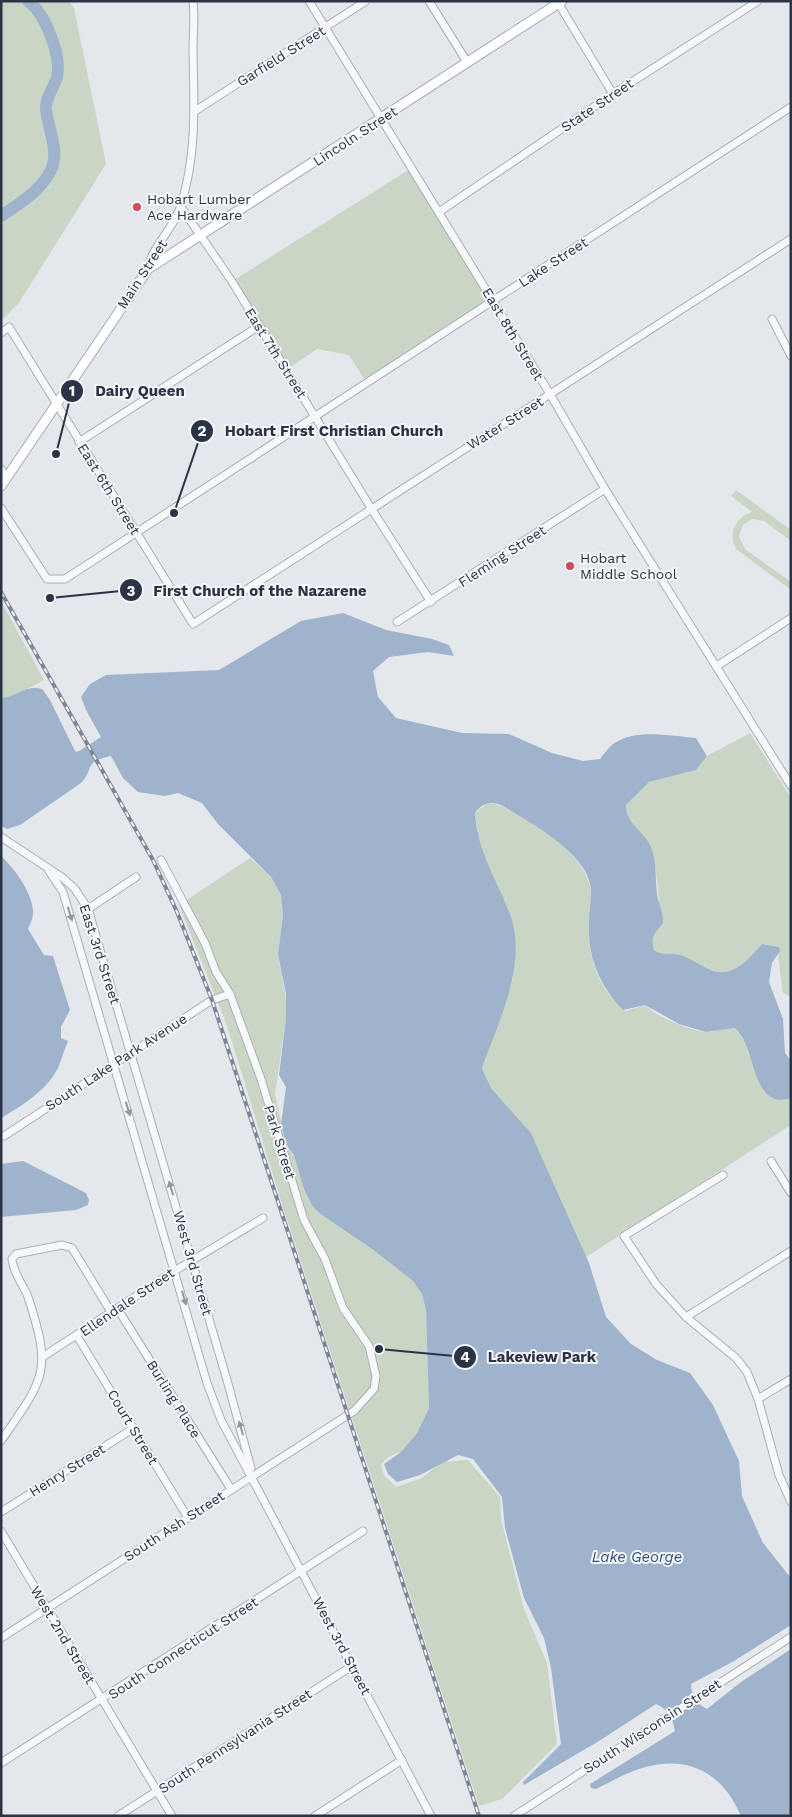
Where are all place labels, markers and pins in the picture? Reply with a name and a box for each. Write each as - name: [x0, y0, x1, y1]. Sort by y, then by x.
- place label: Hobart Lumber Ace Hardware: [147, 191, 251, 223]
- marker: Hobart Lumber Ace Hardware: [131, 201, 143, 213]
- callout: Dairy Queen: [60, 376, 195, 406]
- callout: Hobart First Christian Church: [190, 416, 453, 446]
- place label: Hobart Middle School: [580, 550, 678, 582]
- marker: Hobart Middle School: [564, 560, 576, 572]
- callout: First Church of the Nazarene: [118, 575, 377, 605]
- callout: Lakeview Park: [453, 1342, 606, 1372]

